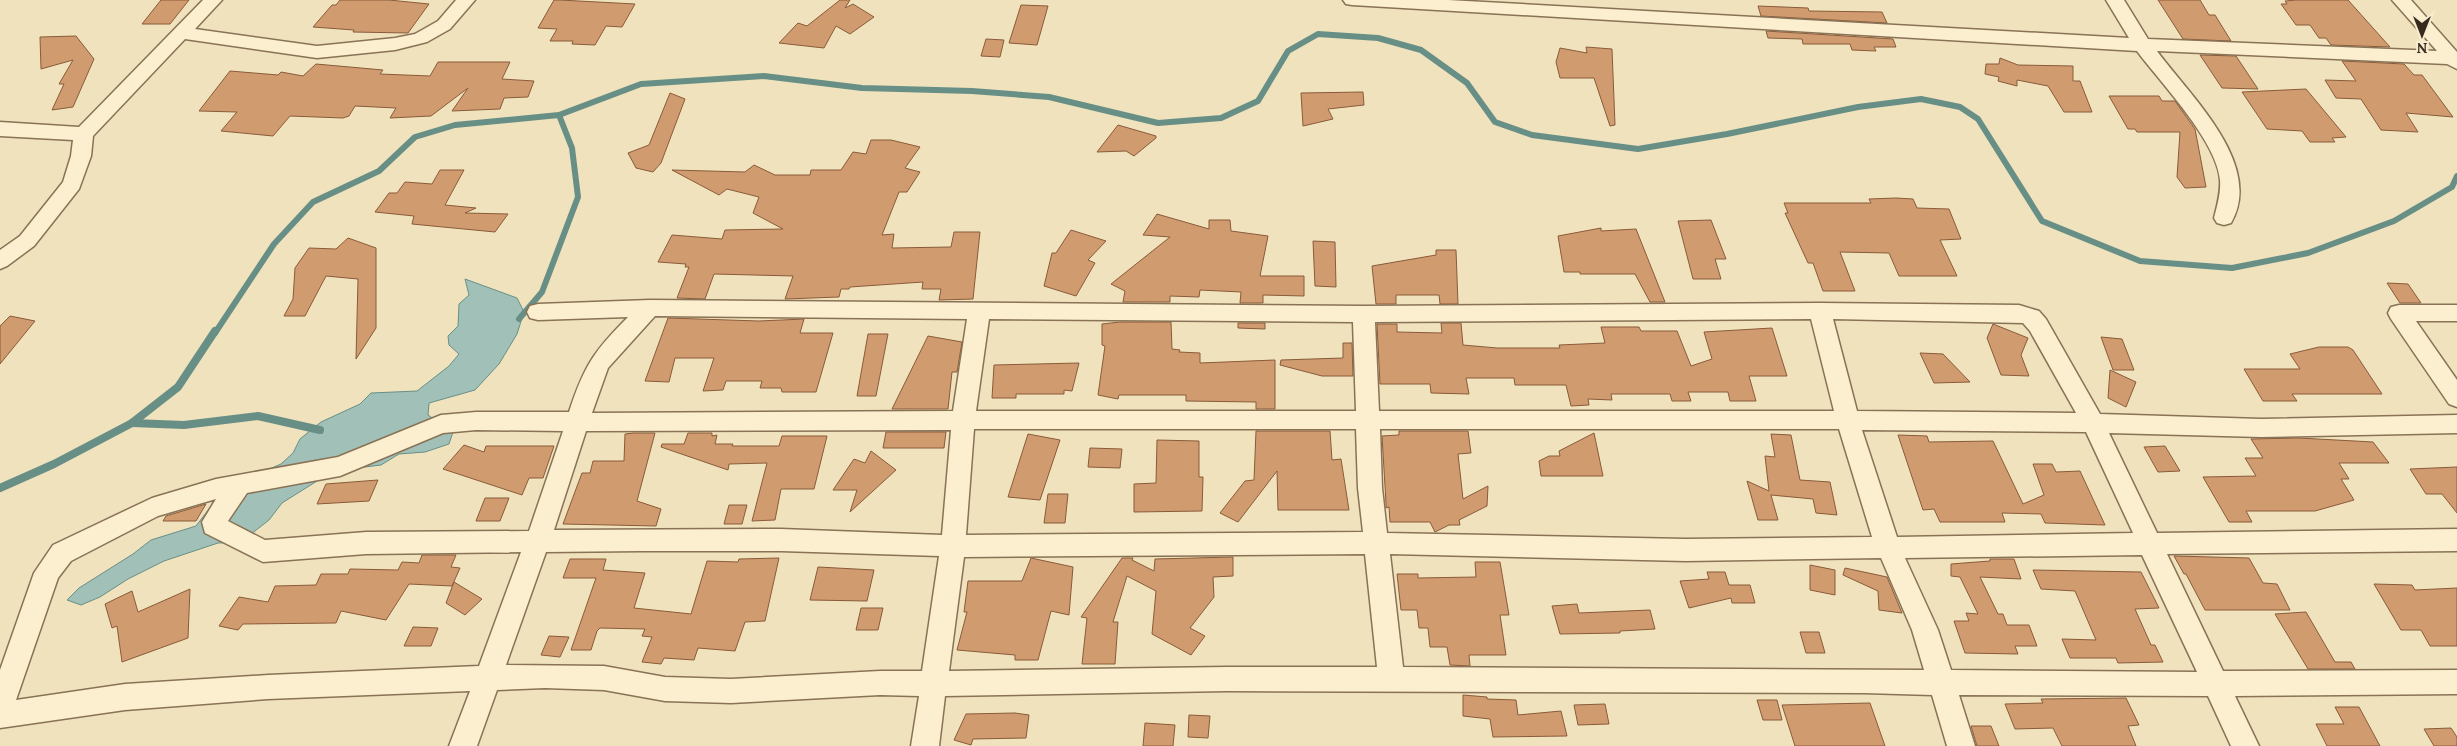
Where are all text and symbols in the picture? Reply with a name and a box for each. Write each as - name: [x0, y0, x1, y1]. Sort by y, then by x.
- north arrow: [2397, 10, 2447, 60]
- text: N: [2416, 39, 2427, 57]

